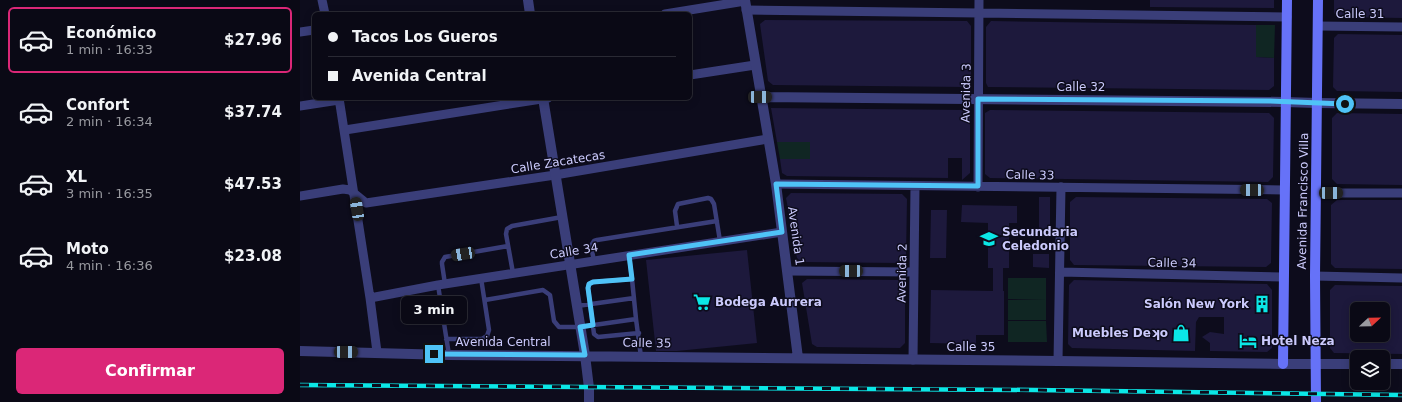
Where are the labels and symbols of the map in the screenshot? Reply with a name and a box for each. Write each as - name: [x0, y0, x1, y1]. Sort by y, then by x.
- street label: Calle 31: [1336, 7, 1384, 21]
- street label: Avenida 3: [958, 63, 974, 123]
- street label: Calle 32: [1057, 80, 1105, 94]
- car: [748, 91, 772, 103]
- route start: [1336, 95, 1354, 113]
- street label: Avenida Francisco Villa: [1295, 132, 1311, 270]
- street label: Calle Zacatecas: [510, 148, 606, 176]
- street label: Calle 33: [1005, 168, 1055, 182]
- car: [1240, 184, 1264, 196]
- car: [1319, 187, 1343, 199]
- car: [349, 196, 365, 222]
- street label: Avenida 1: [785, 206, 807, 266]
- place label: Secundaria Celedonio: [1002, 225, 1078, 253]
- school or university icon: Secundaria Celedonio: [979, 229, 999, 249]
- street label: Calle 34: [549, 240, 599, 262]
- street label: Avenida 2: [894, 243, 910, 303]
- car: [450, 246, 476, 262]
- street label: Calle 34: [1147, 256, 1197, 270]
- car: [839, 265, 863, 277]
- supermarket icon: Bodega Aurrera: [692, 292, 712, 312]
- building icon: Salón New York: [1252, 294, 1272, 314]
- place label: Bodega Aurrera: [715, 295, 822, 309]
- callout: 3 min: [401, 296, 467, 324]
- place label: Salón New York: [1144, 297, 1250, 311]
- north arrow: [1350, 302, 1390, 342]
- shop icon: Muebles Deʞo: [1171, 323, 1191, 343]
- place label: Muebles Deʞo: [1072, 326, 1168, 340]
- hotel icon: Hotel Neza: [1238, 331, 1258, 351]
- place label: Hotel Neza: [1261, 334, 1335, 348]
- street label: Avenida Central: [455, 335, 551, 349]
- street label: Calle 35: [622, 336, 672, 350]
- street label: Calle 35: [947, 340, 995, 354]
- route end: [425, 345, 443, 363]
- car: [334, 346, 358, 358]

